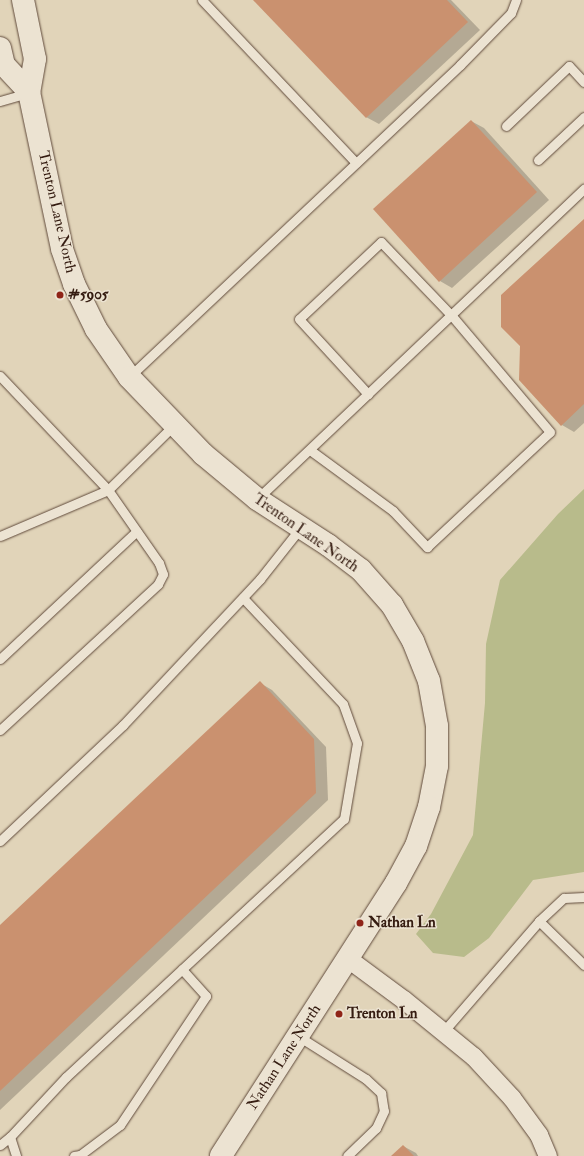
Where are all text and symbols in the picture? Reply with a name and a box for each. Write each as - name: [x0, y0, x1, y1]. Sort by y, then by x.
- street label: Trenton Lane North: [34, 149, 80, 275]
- place label: #5905: [68, 286, 108, 304]
- marker: #5905: [55, 290, 65, 300]
- street label: Trenton Lane North: [250, 490, 362, 576]
- place label: Nathan Ln: [368, 914, 436, 932]
- marker: Nathan Ln: [355, 918, 365, 928]
- street label: Nathan Lane North: [243, 1001, 325, 1113]
- place label: Trenton Ln: [347, 1005, 418, 1023]
- marker: Trenton Ln: [334, 1009, 344, 1019]

